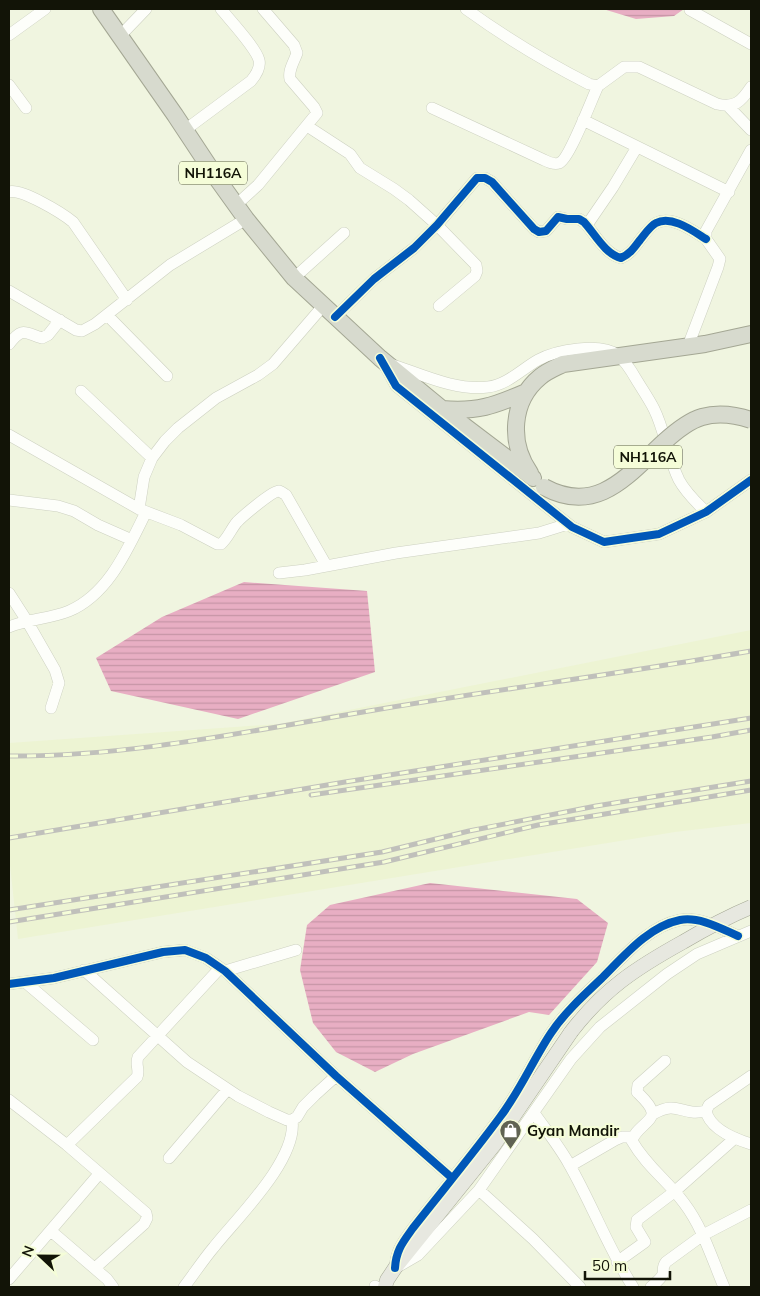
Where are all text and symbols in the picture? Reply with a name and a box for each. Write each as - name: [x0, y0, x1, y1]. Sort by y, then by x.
- road number: NH116A: [179, 162, 247, 184]
- road number: NH116A: [614, 446, 682, 468]
- shop icon: Gyan Mandir: [499, 1119, 523, 1150]
- place label: Gyan Mandir: [527, 1121, 619, 1140]
- north arrow: [15, 1231, 65, 1281]
- text: N: [18, 1243, 38, 1259]
- scale bar: [585, 1248, 670, 1280]
- text: 50 m: [592, 1256, 627, 1275]

